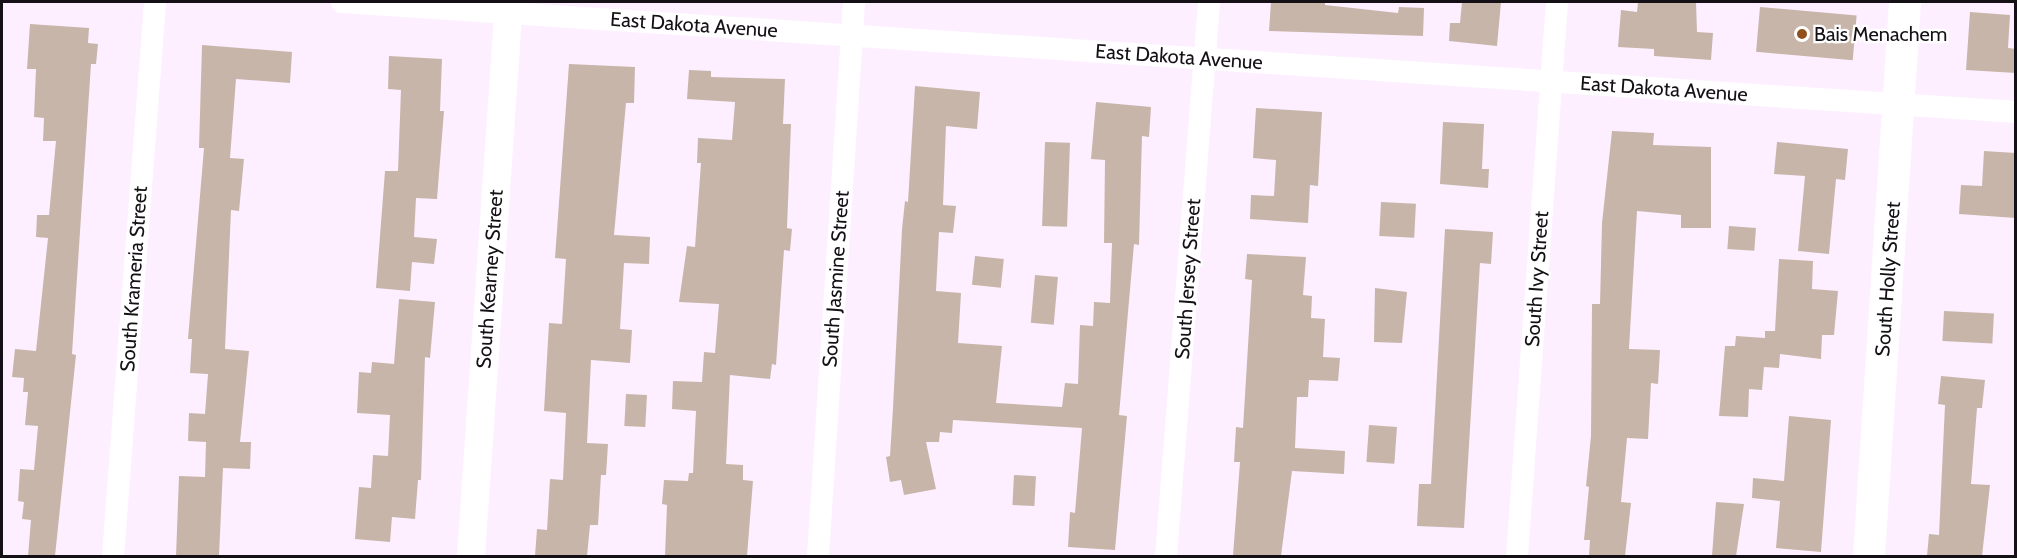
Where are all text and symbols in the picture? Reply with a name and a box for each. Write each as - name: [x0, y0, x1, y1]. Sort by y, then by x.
- street label: East Dakota Avenue: [609, 7, 779, 43]
- place label: Bais Menachem: [1814, 22, 1947, 46]
- marker: Bais Menachem: [1795, 27, 1809, 41]
- street label: East Dakota Avenue: [1094, 39, 1264, 75]
- street label: East Dakota Avenue: [1579, 71, 1749, 107]
- street label: South Krameria Street: [116, 185, 152, 373]
- street label: South Kearney Street: [472, 189, 508, 369]
- street label: South Jasmine Street: [818, 190, 854, 368]
- street label: South Jersey Street: [1170, 198, 1206, 360]
- street label: South Holly Street: [1871, 201, 1905, 357]
- street label: South Ivy Street: [1520, 210, 1554, 348]

